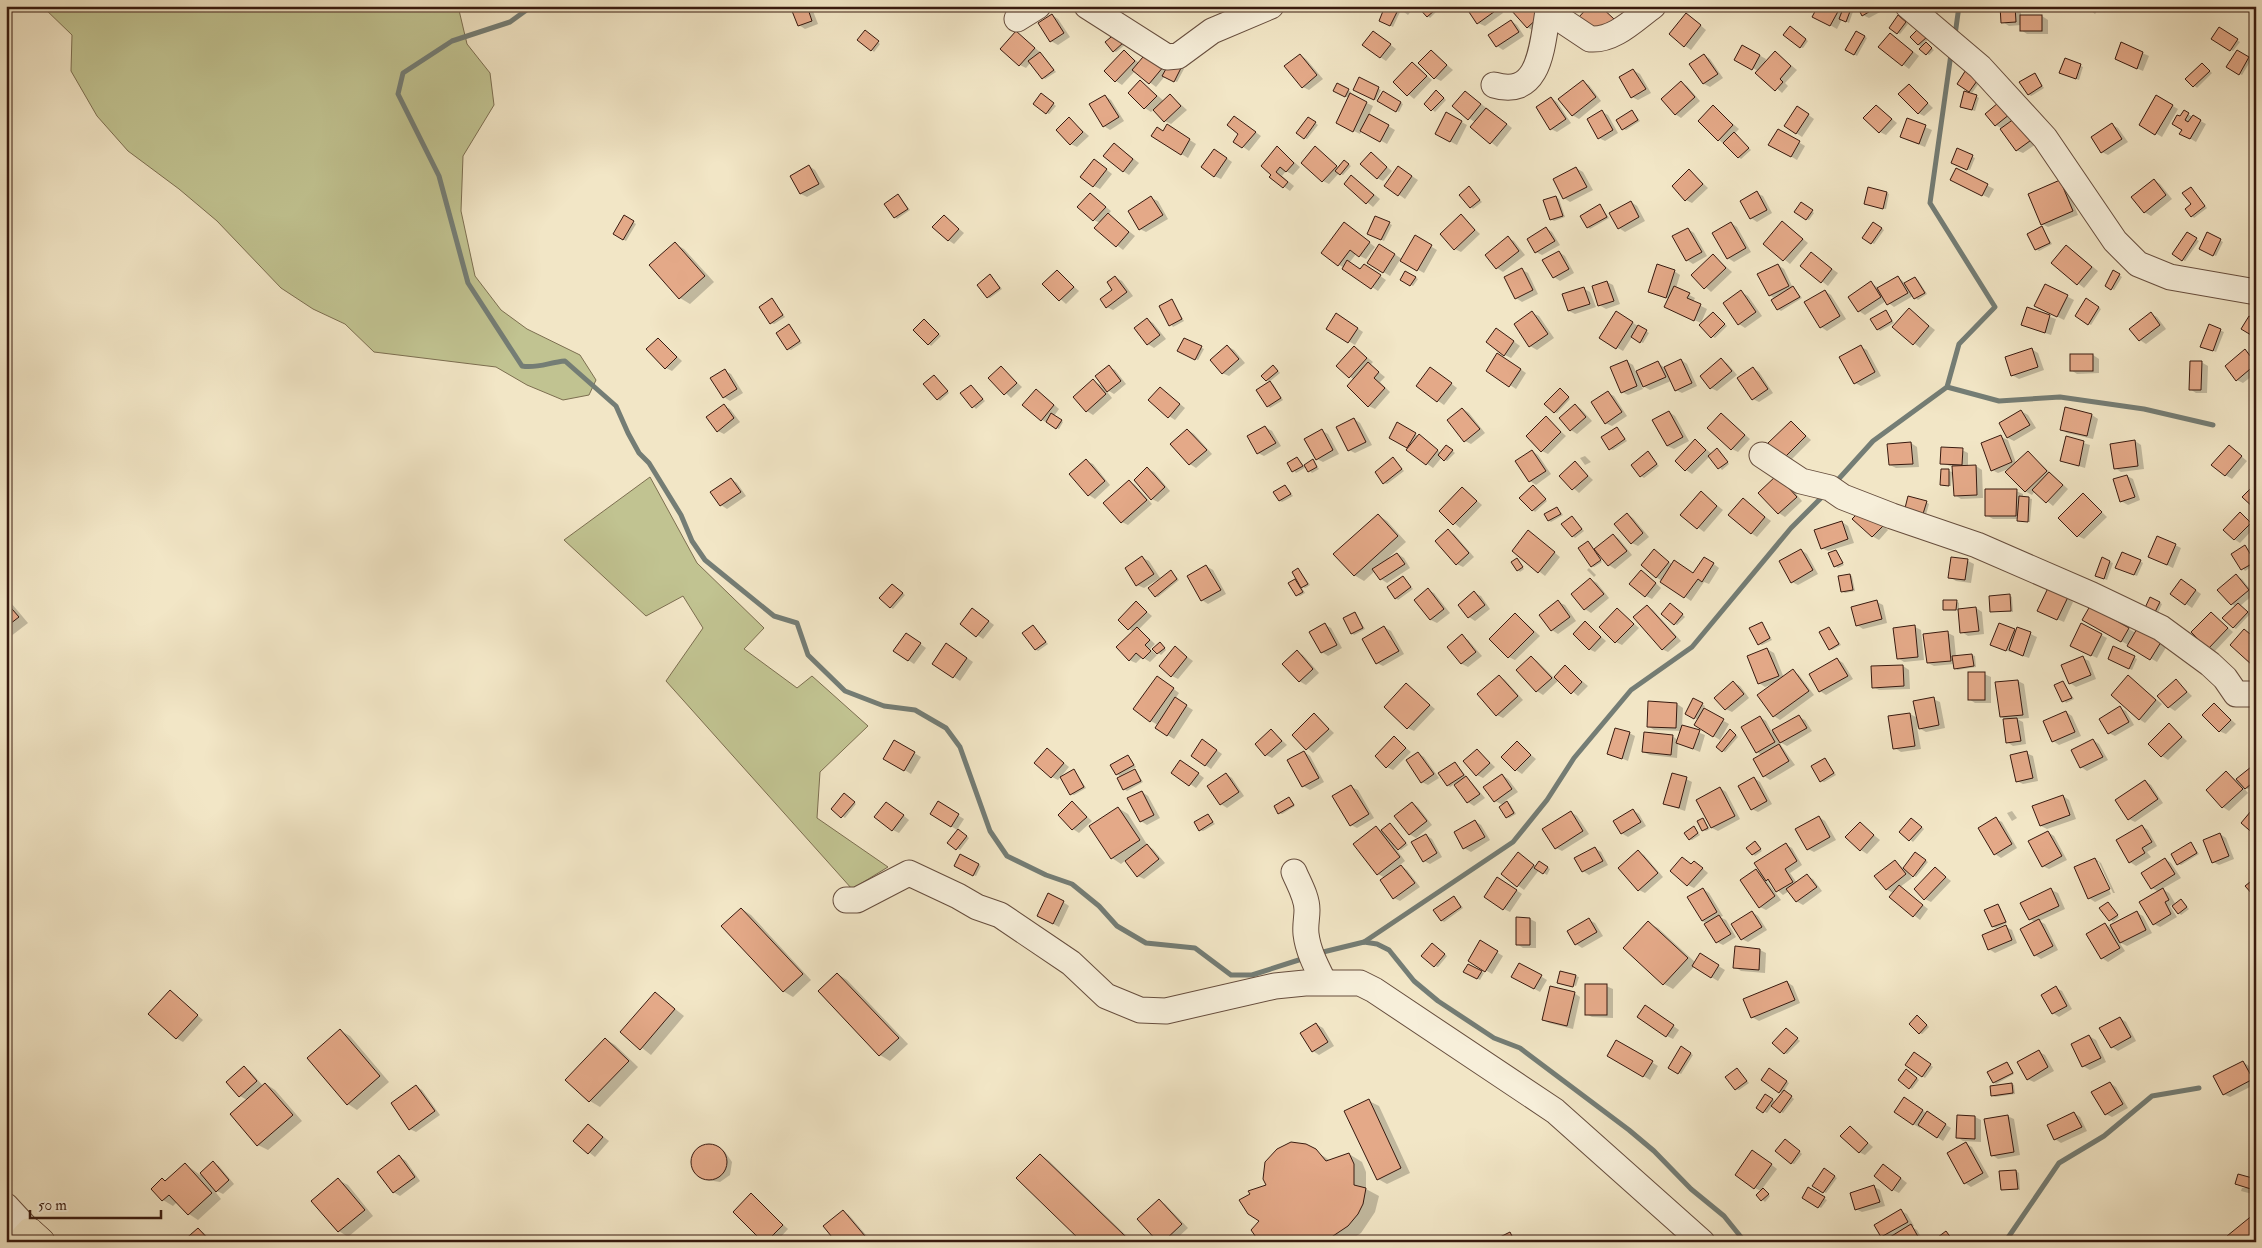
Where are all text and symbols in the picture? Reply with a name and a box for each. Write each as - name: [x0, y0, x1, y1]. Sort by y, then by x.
- scale bar: [30, 1188, 161, 1220]
- text: 50 m: [38, 1196, 67, 1215]

